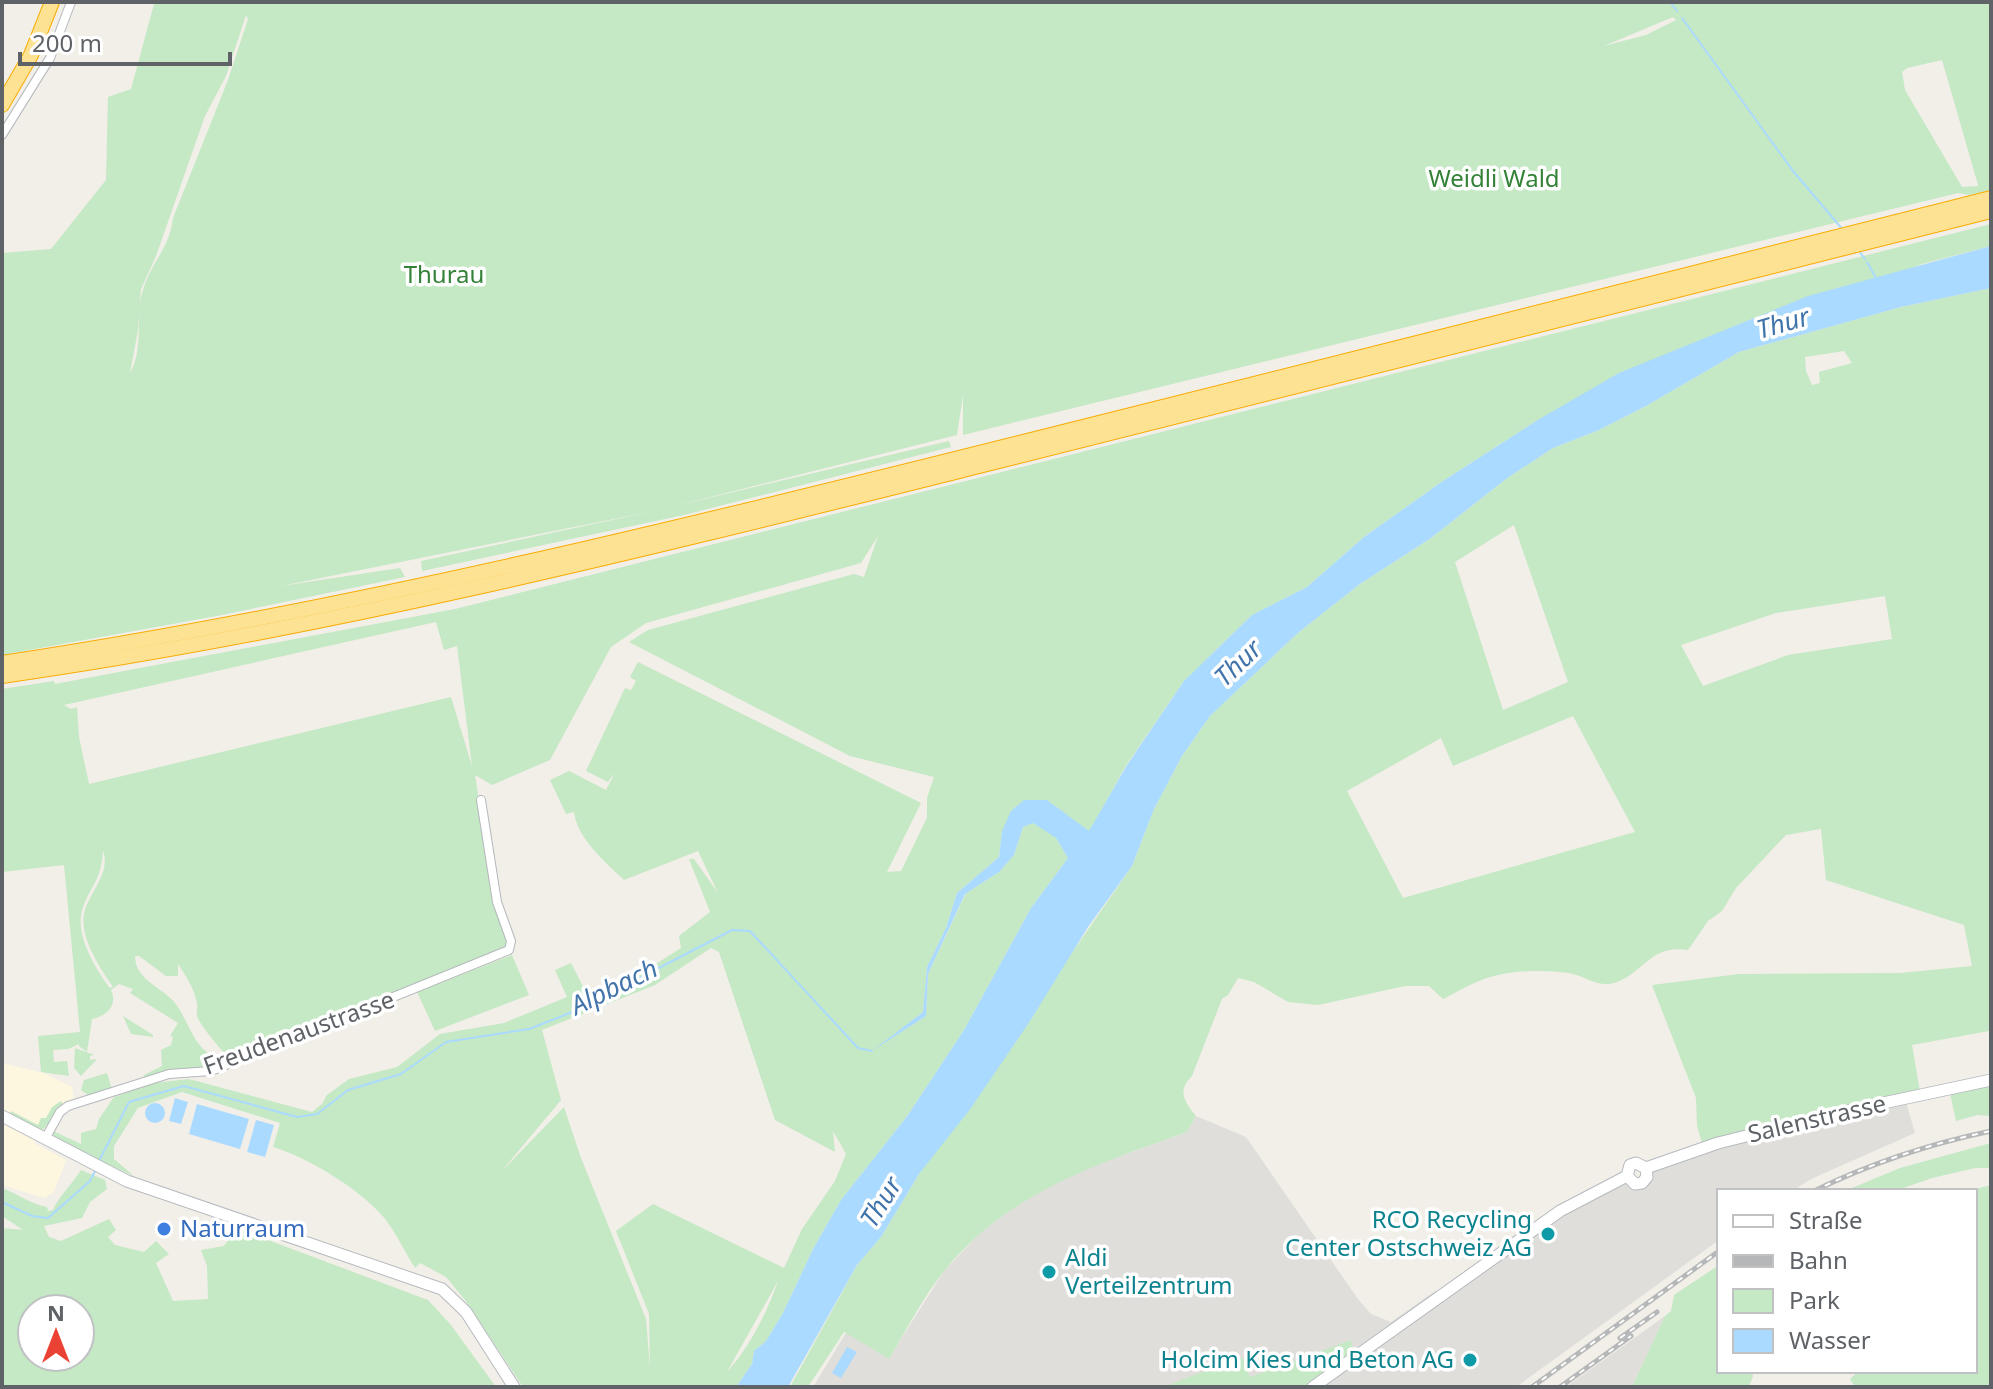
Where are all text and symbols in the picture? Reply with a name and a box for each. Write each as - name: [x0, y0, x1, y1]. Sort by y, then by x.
- scale bar: [20, 16, 230, 66]
- text: 200 m: [32, 26, 102, 59]
- park label: Weidli Wald: [1428, 161, 1560, 194]
- park label: Thurau: [404, 257, 484, 290]
- water label: Thur: [1752, 297, 1815, 347]
- water label: Thur: [1206, 630, 1270, 694]
- water label: Alpbach: [562, 950, 663, 1024]
- street label: Freudenaustrasse: [198, 982, 399, 1082]
- street label: Salenstrasse: [1744, 1086, 1889, 1149]
- water label: Thur: [851, 1168, 910, 1234]
- legend: [1717, 1189, 1977, 1373]
- place label: RCO Recycling Center Ostschweiz AG: [1285, 1202, 1532, 1263]
- text: Straße: [1789, 1203, 1862, 1236]
- place label: Naturraum: [180, 1211, 305, 1244]
- marker: Naturraum: [155, 1220, 173, 1238]
- marker: RCO Recycling Center Ostschweiz AG: [1539, 1225, 1557, 1243]
- place label: Aldi Verteilzentrum: [1065, 1240, 1232, 1301]
- text: Bahn: [1789, 1243, 1848, 1276]
- marker: Aldi Verteilzentrum: [1040, 1263, 1058, 1281]
- text: Park: [1789, 1283, 1840, 1316]
- north arrow: [16, 1293, 96, 1373]
- text: N: [47, 1297, 65, 1327]
- text: Wasser: [1789, 1323, 1871, 1356]
- place label: Holcim Kies und Beton AG: [1160, 1342, 1454, 1375]
- marker: Holcim Kies und Beton AG: [1461, 1351, 1479, 1369]

